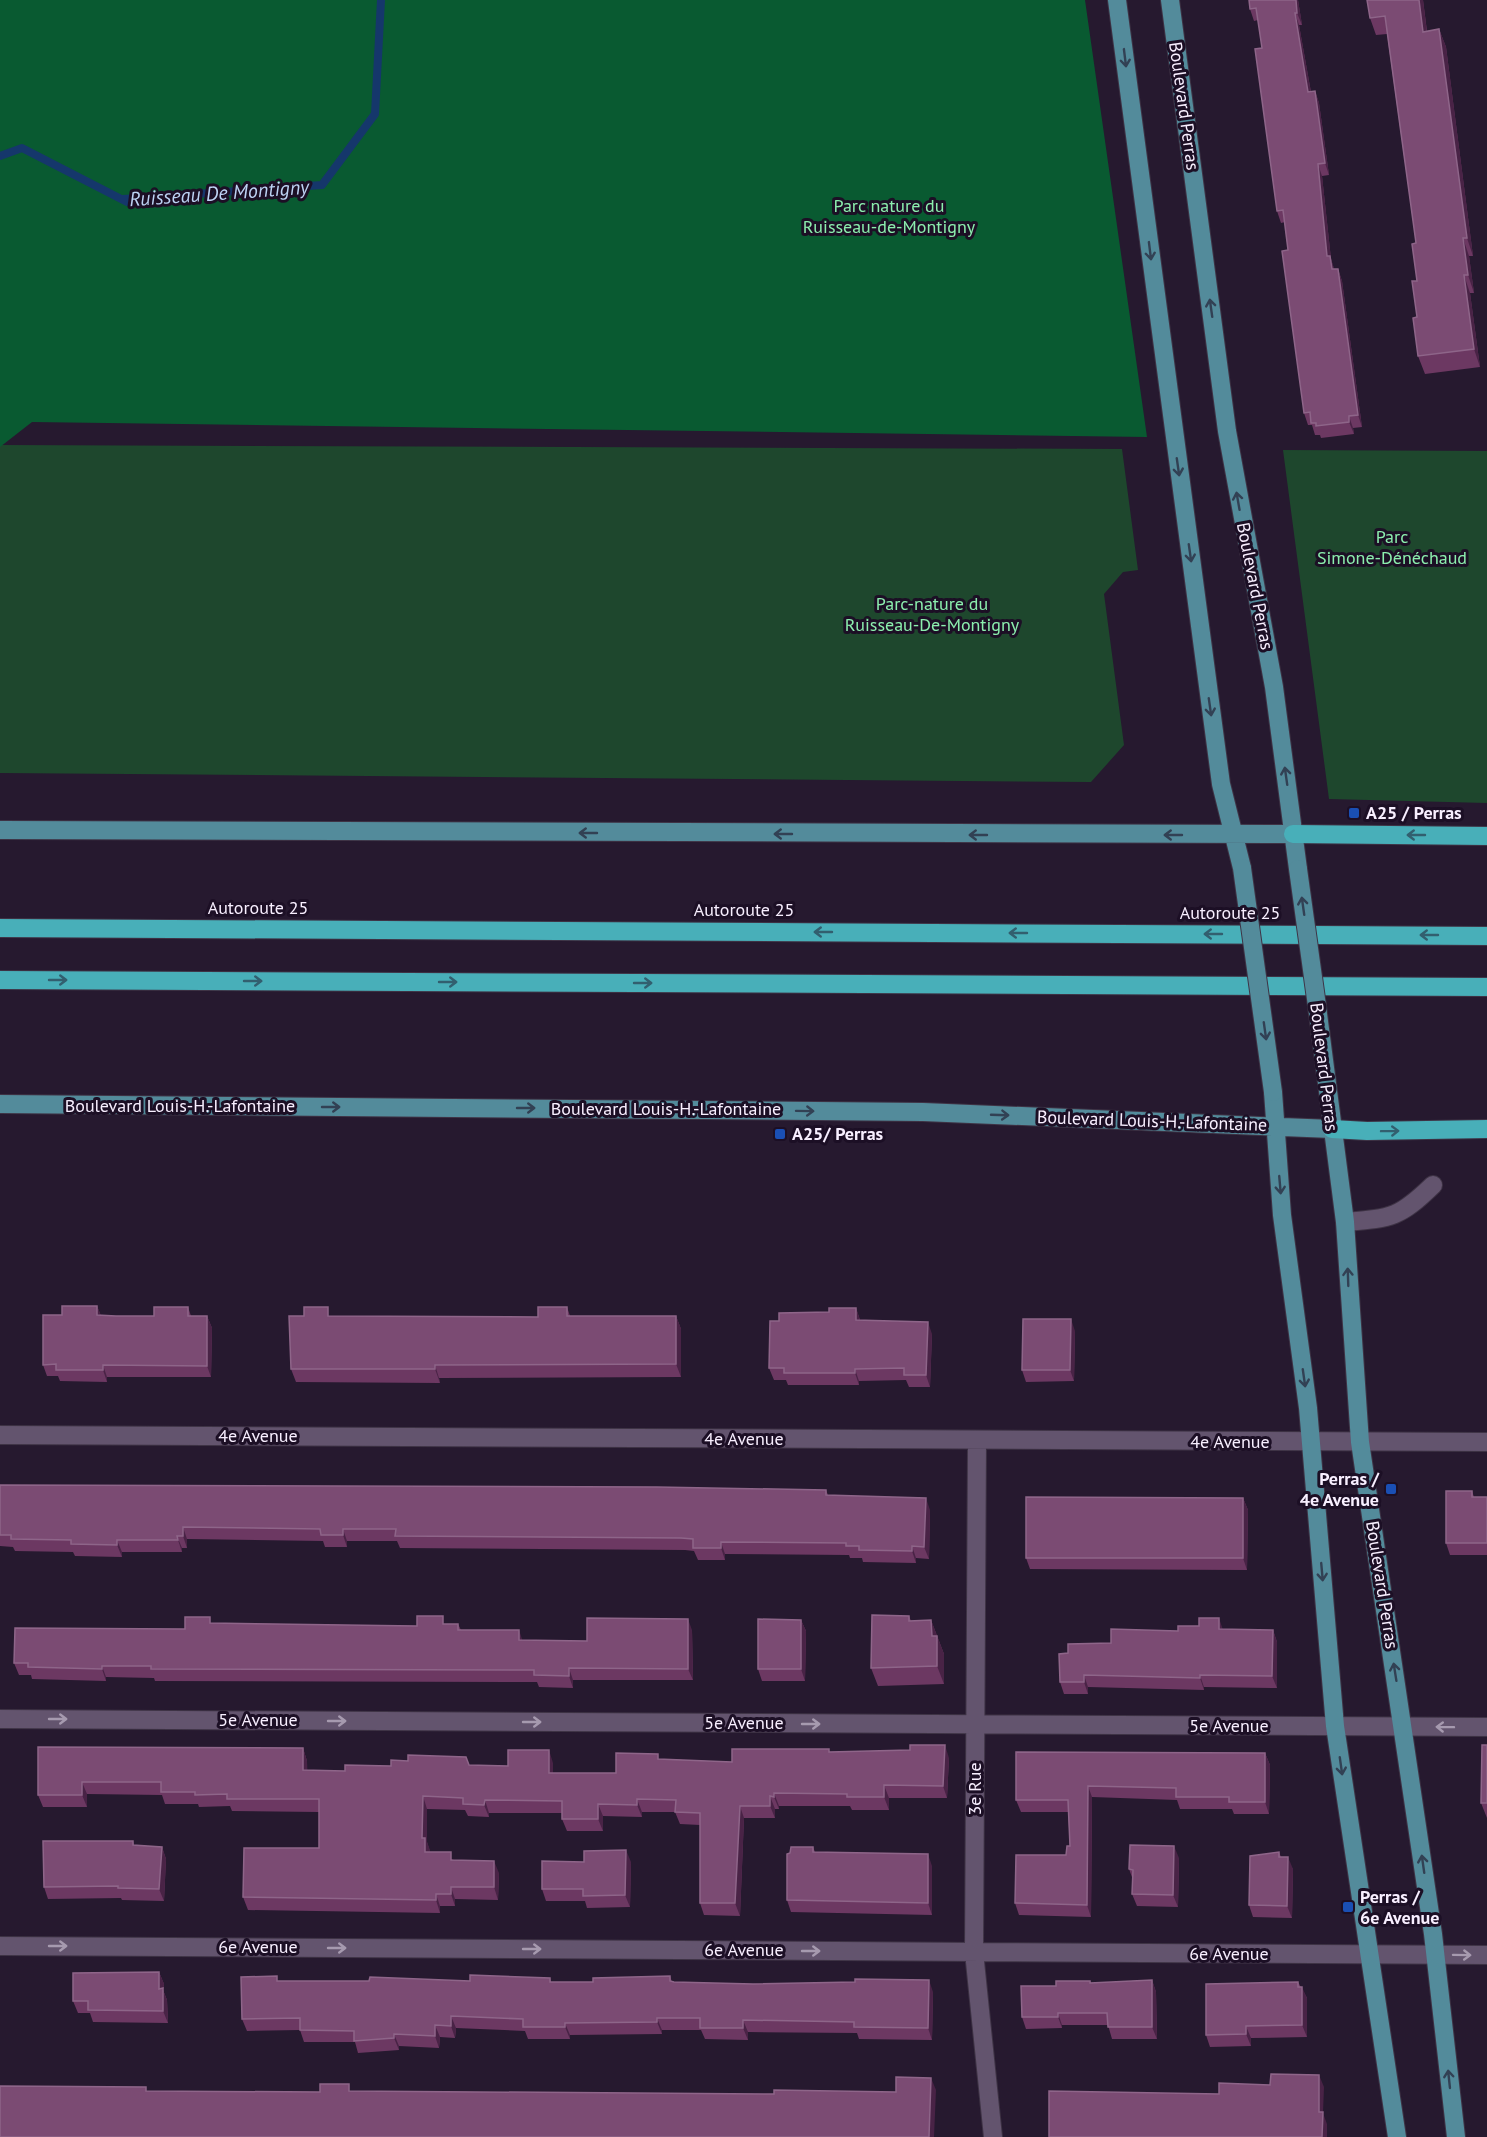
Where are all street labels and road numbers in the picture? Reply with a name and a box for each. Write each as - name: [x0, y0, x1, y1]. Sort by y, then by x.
- street label: Boulevard Perras: [1164, 40, 1205, 172]
- street label: Boulevard Perras: [1232, 520, 1279, 652]
- street label: Autoroute 25: [208, 896, 308, 919]
- street label: Autoroute 25: [694, 898, 794, 921]
- street label: Autoroute 25: [1180, 901, 1280, 924]
- street label: Boulevard Perras: [1305, 1001, 1344, 1133]
- street label: Boulevard Louis-H.-Lafontaine: [65, 1094, 295, 1117]
- street label: Boulevard Louis-H.-Lafontaine: [551, 1097, 781, 1120]
- street label: Boulevard Louis-H.-Lafontaine: [1036, 1105, 1268, 1136]
- street label: 4e Avenue: [218, 1424, 298, 1447]
- street label: 4e Avenue: [704, 1427, 784, 1450]
- street label: 4e Avenue: [1190, 1430, 1270, 1453]
- street label: Boulevard Perras: [1361, 1519, 1404, 1651]
- street label: 5e Avenue: [218, 1708, 298, 1731]
- street label: 5e Avenue: [704, 1711, 784, 1734]
- street label: 5e Avenue: [1189, 1714, 1269, 1737]
- street label: 3e Rue: [963, 1762, 986, 1816]
- street label: 6e Avenue: [218, 1935, 298, 1958]
- street label: 6e Avenue: [704, 1938, 784, 1961]
- street label: 6e Avenue: [1189, 1942, 1269, 1965]

